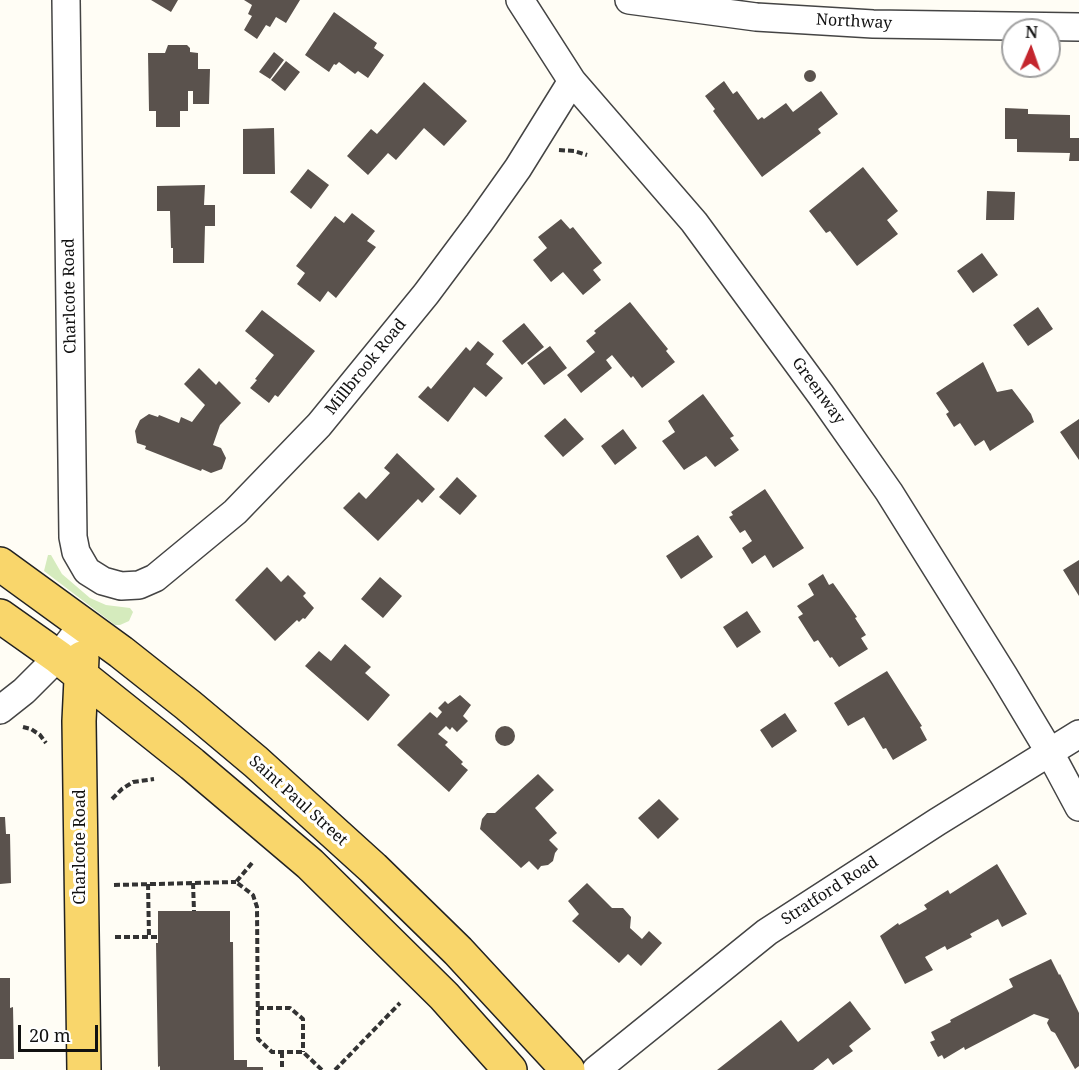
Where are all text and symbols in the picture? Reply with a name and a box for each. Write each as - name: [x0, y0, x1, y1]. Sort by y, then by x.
- street label: Northway: [815, 10, 893, 34]
- north arrow: [1001, 18, 1061, 78]
- text: N: [1025, 21, 1038, 43]
- street label: Charlcote Road: [59, 238, 81, 354]
- street label: Millbrook Road: [321, 315, 411, 419]
- street label: Greenway: [787, 354, 849, 428]
- street label: Saint Paul Street: [245, 752, 351, 850]
- street label: Charlcote Road: [70, 789, 90, 905]
- street label: Stratford Road: [778, 853, 882, 929]
- scale bar: [21, 1013, 100, 1051]
- text: 20 m: [29, 1023, 71, 1047]

